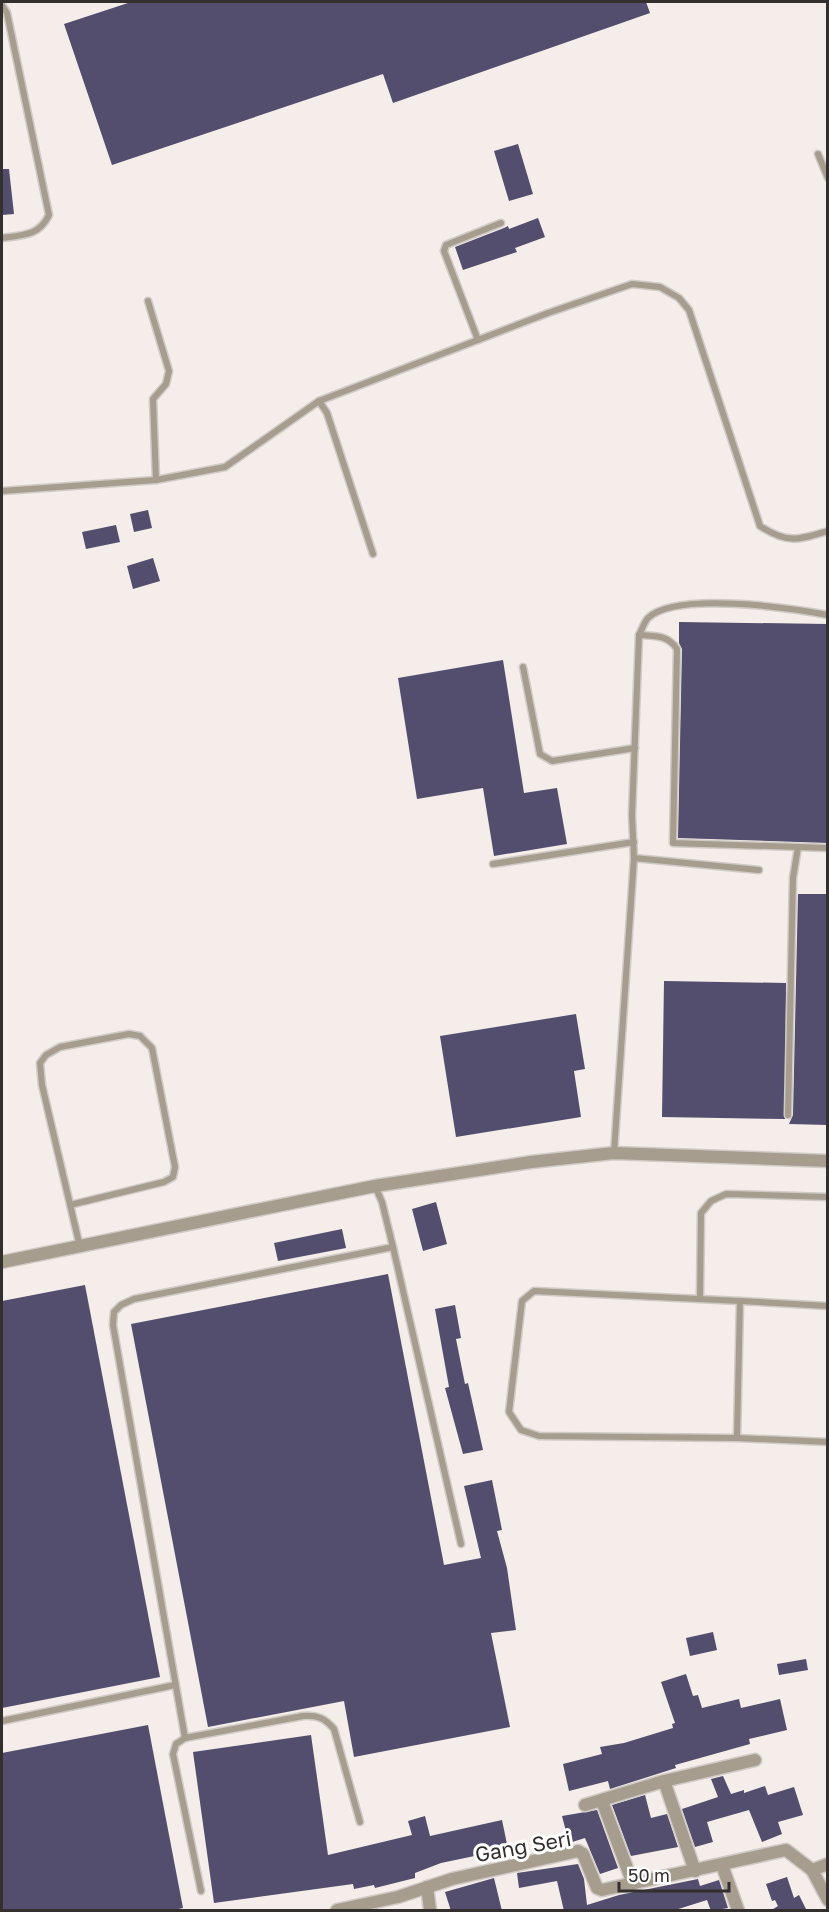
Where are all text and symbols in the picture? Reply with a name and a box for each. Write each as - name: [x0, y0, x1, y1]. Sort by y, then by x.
- street label: Gang Seri: [473, 1825, 573, 1867]
- scale bar: [619, 1855, 728, 1893]
- text: 50 m: [628, 1864, 670, 1886]

